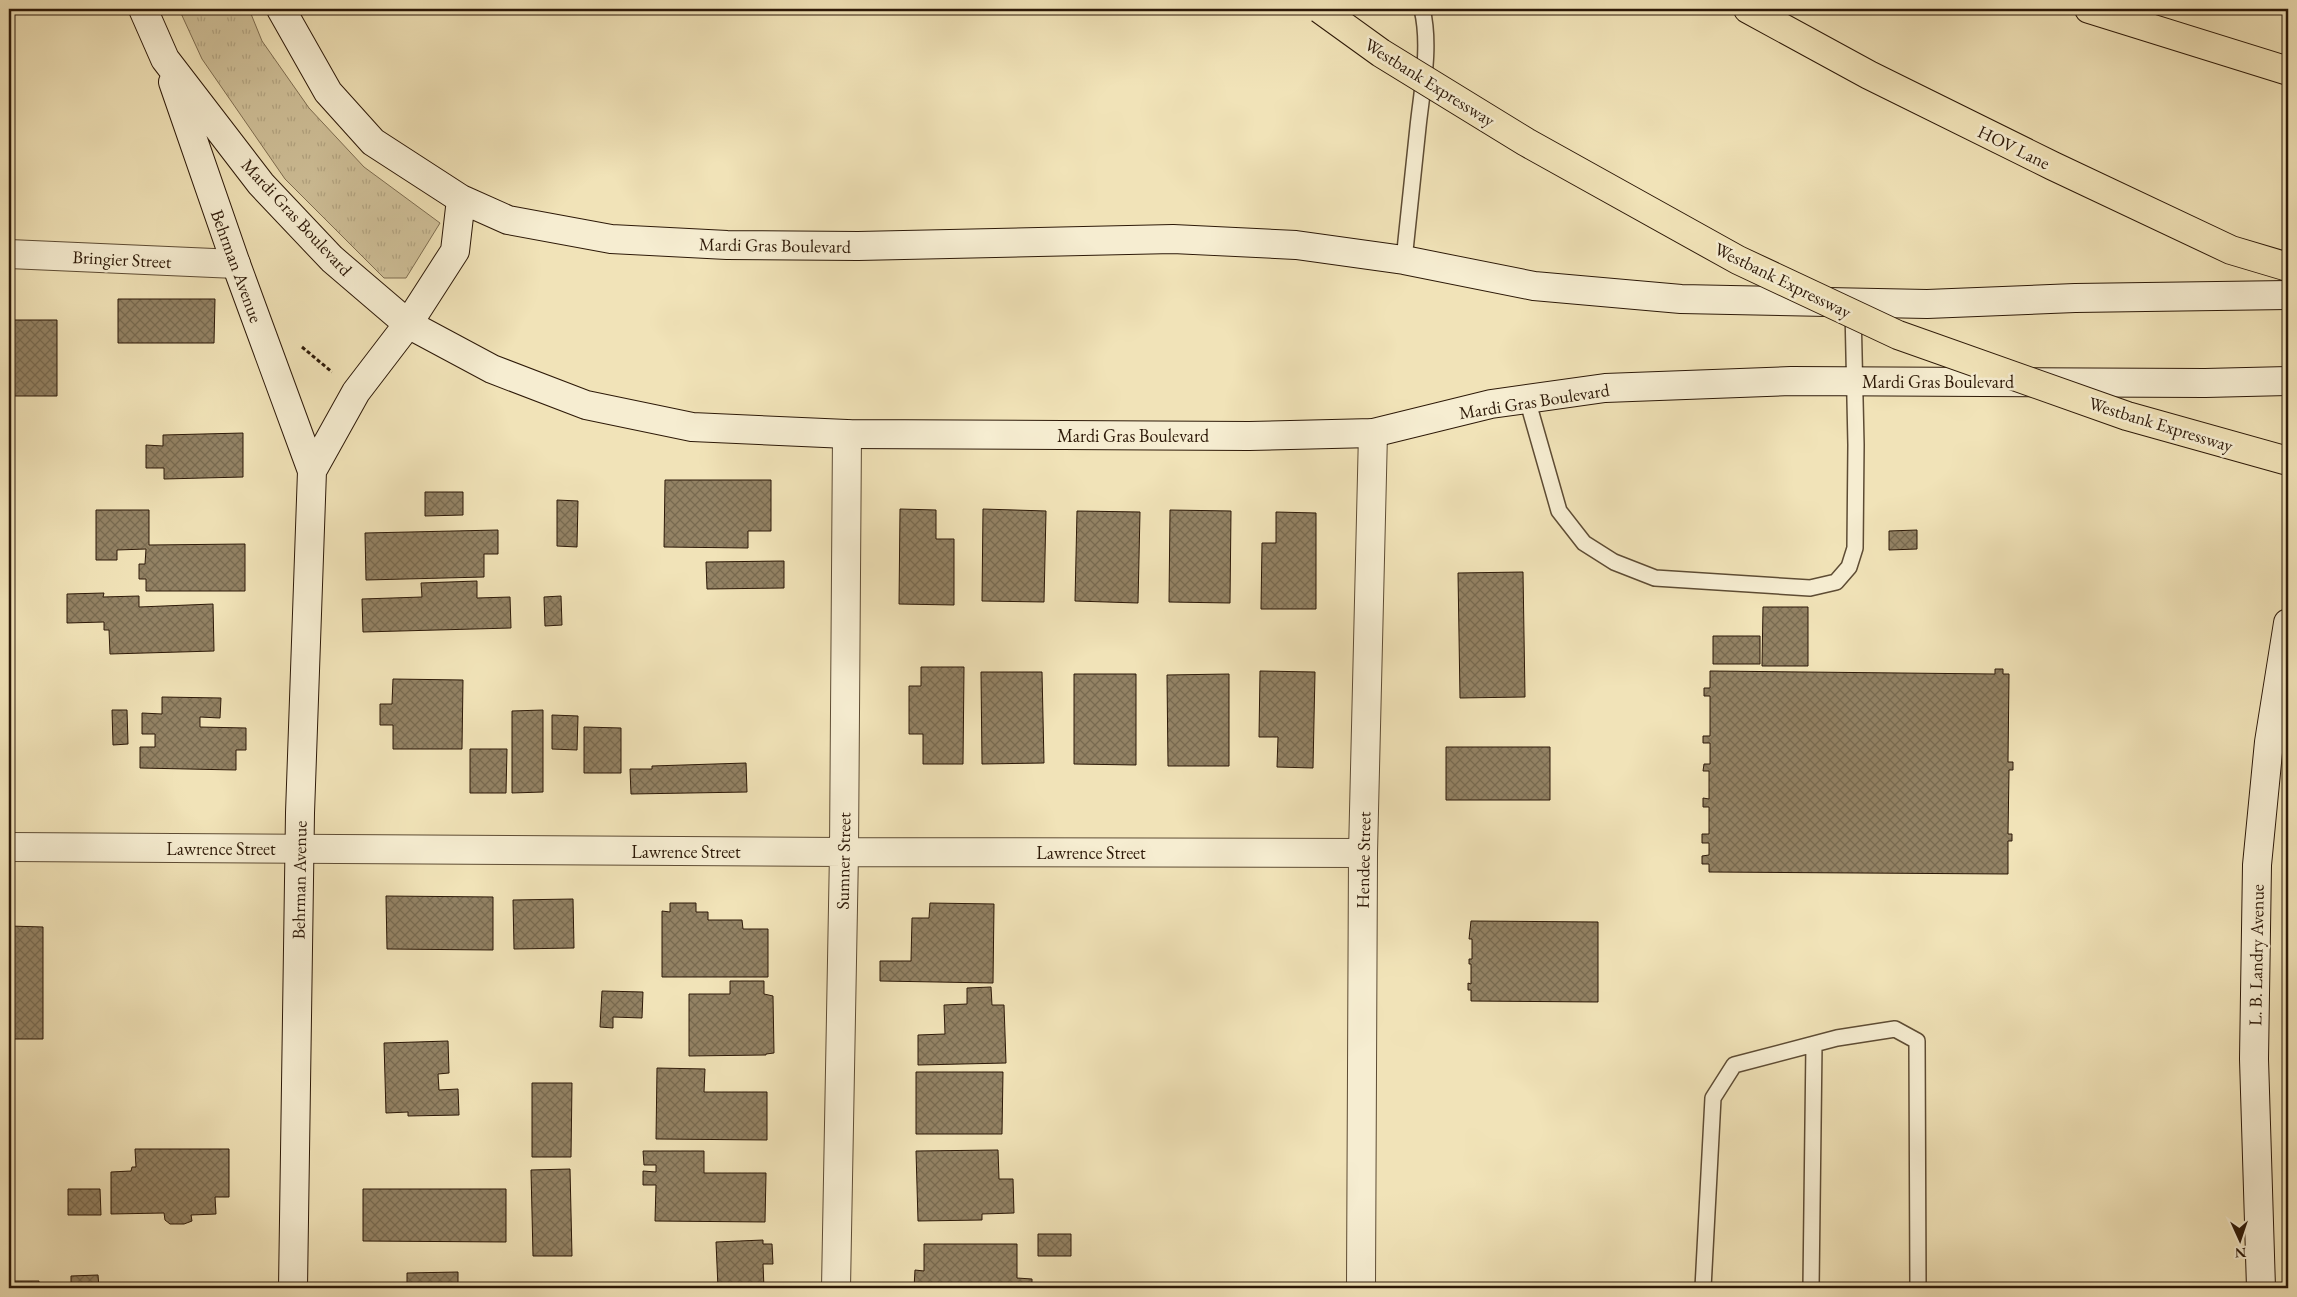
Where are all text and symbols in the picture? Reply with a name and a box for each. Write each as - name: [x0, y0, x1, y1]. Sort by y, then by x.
- street label: Westbank Expressway: [1360, 33, 1500, 131]
- street label: HOV Lane: [1974, 120, 2054, 174]
- street label: Mardi Gras Boulevard: [237, 154, 358, 281]
- street label: Behrman Avenue: [206, 206, 268, 326]
- street label: Mardi Gras Boulevard: [699, 232, 852, 258]
- street label: Westbank Expressway: [1711, 237, 1855, 323]
- street label: Bringier Street: [72, 245, 172, 273]
- street label: Mardi Gras Boulevard: [1862, 370, 2015, 393]
- street label: Mardi Gras Boulevard: [1457, 378, 1612, 424]
- street label: Westbank Expressway: [2086, 391, 2236, 457]
- street label: Mardi Gras Boulevard: [1057, 424, 1210, 447]
- street label: Hendee Street: [1351, 811, 1375, 909]
- street label: Sumner Street: [831, 812, 855, 910]
- street label: Behrman Avenue: [286, 820, 312, 940]
- street label: Lawrence Street: [166, 837, 276, 860]
- street label: Lawrence Street: [631, 840, 741, 863]
- street label: Lawrence Street: [1036, 841, 1146, 864]
- street label: L. B. Landry Avenue: [2243, 884, 2269, 1026]
- north arrow: [2214, 1214, 2264, 1264]
- text: N: [2234, 1244, 2247, 1262]

